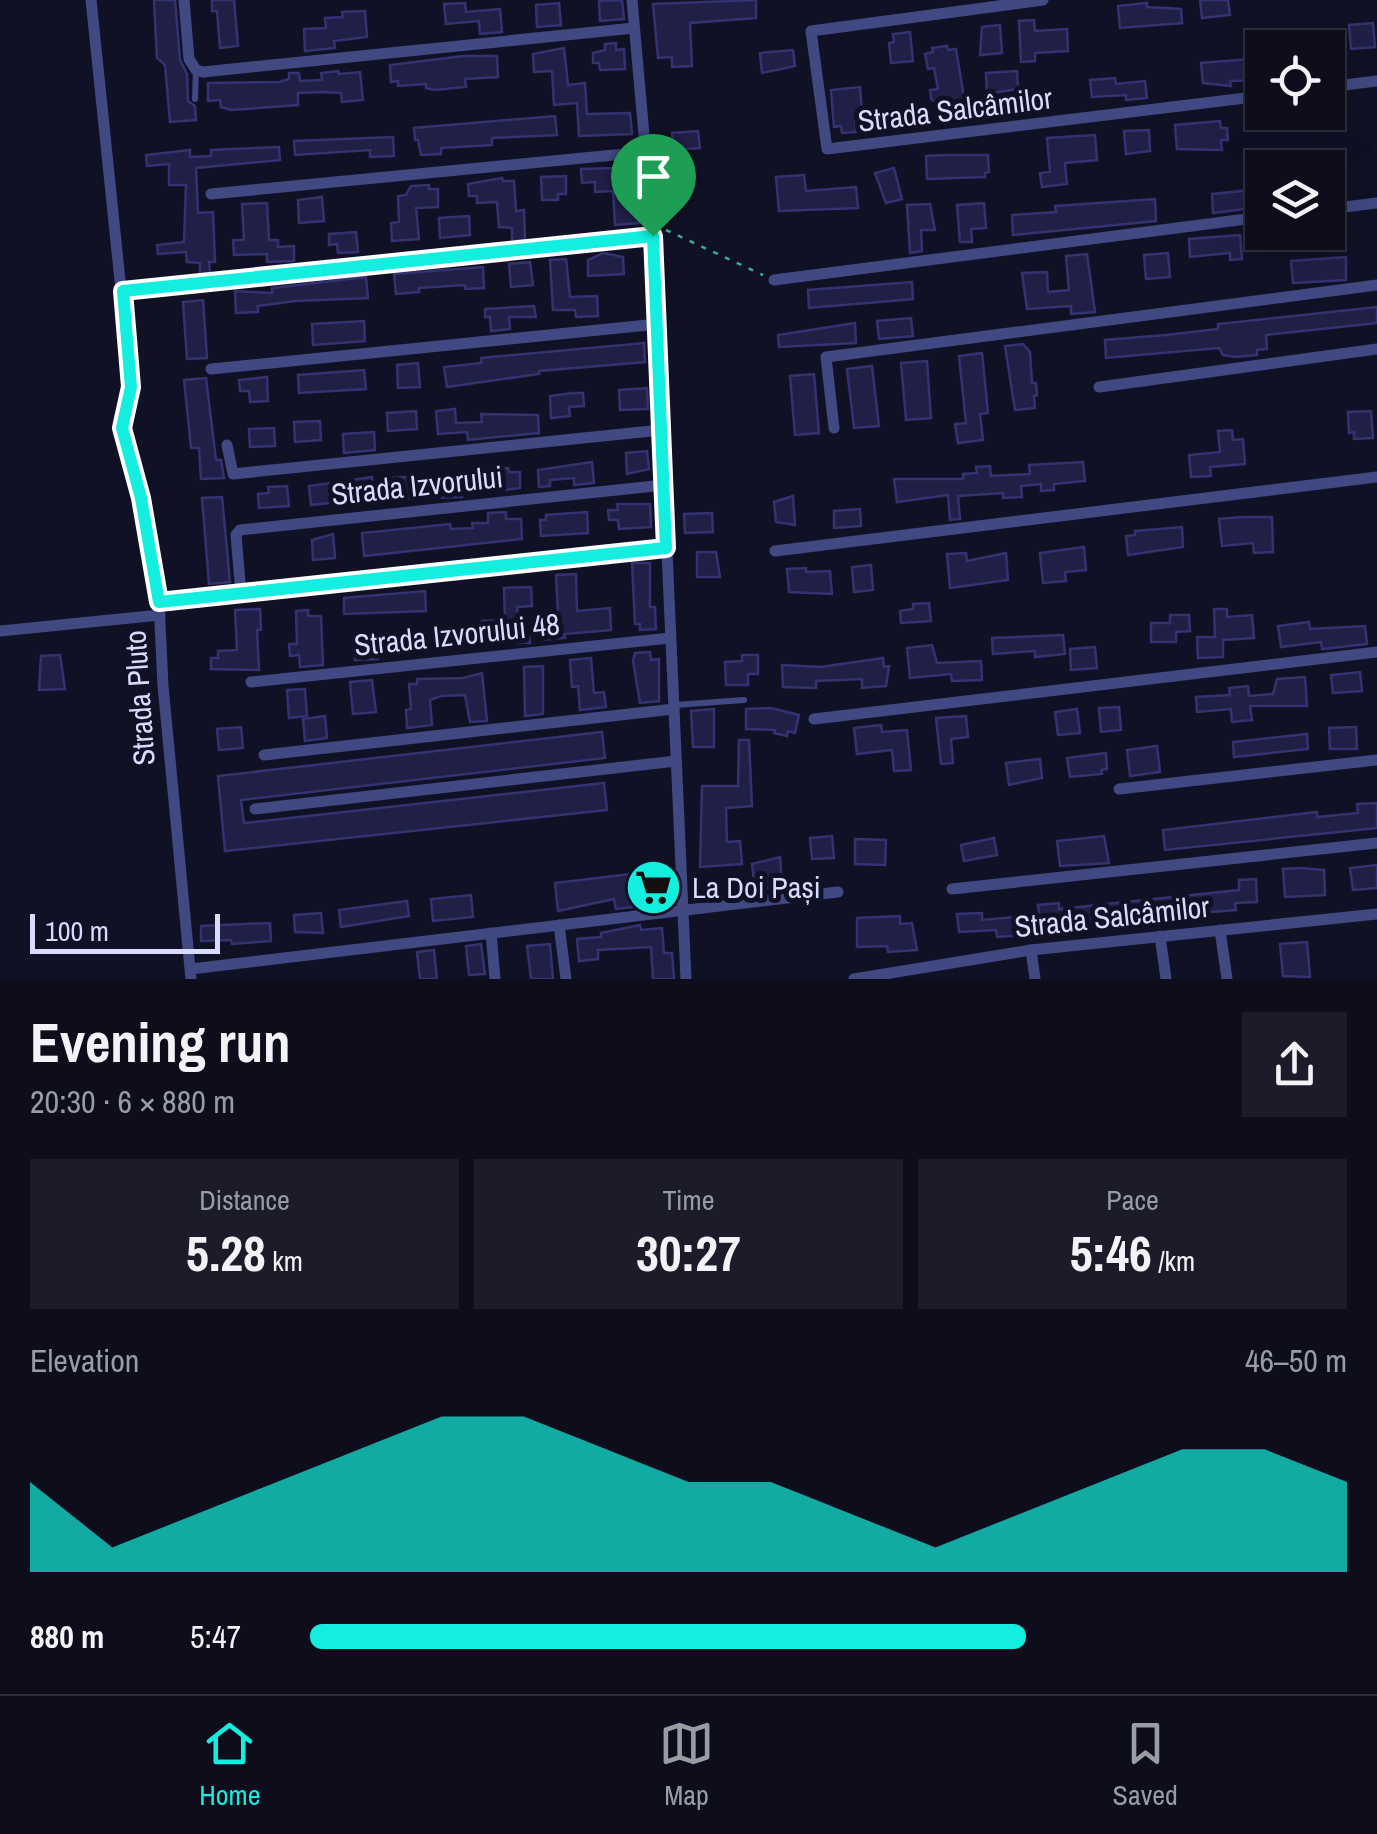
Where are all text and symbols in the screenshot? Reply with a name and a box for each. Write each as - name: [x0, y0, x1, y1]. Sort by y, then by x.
- map controls: [1245, 30, 1345, 250]
- button: locate: [1245, 30, 1345, 130]
- street label: Strada Salcâmilor: [855, 77, 1055, 141]
- pin: [611, 134, 696, 237]
- icon: arrive: [626, 149, 681, 204]
- button: layers: [1245, 150, 1345, 250]
- street label: Strada Izvorului: [329, 456, 505, 514]
- street label: Strada Izvorului 48: [352, 603, 562, 665]
- street label: Strada Pluto: [114, 629, 164, 767]
- supermarket icon: La Doi Pași: [623, 858, 683, 918]
- place label: La Doi Pași: [692, 867, 821, 907]
- street label: Strada Salcâmilor: [1013, 886, 1212, 946]
- scale bar: [30, 909, 220, 954]
- text: 100 m: [45, 912, 109, 950]
- text: Evening run: [30, 1005, 291, 1079]
- button: share: [1242, 1012, 1347, 1117]
- text: 20:30 · 6 × 880 m: [30, 1080, 235, 1123]
- text: Distance: [199, 1181, 290, 1219]
- text: Time: [663, 1181, 714, 1219]
- text: Pace: [1106, 1181, 1159, 1219]
- text: 5.28: [186, 1219, 266, 1287]
- text: 30:27: [636, 1219, 741, 1287]
- text: 5:46: [1070, 1219, 1152, 1287]
- text: km: [266, 1242, 303, 1280]
- text: /km: [1152, 1242, 1195, 1280]
- text: Elevation: [30, 1339, 139, 1382]
- text: 46–50 m: [1245, 1339, 1347, 1382]
- text: 880 m: [30, 1615, 104, 1658]
- text: 5:47: [190, 1615, 241, 1658]
- tab: Home: [199, 1716, 261, 1814]
- tab: Map: [659, 1716, 714, 1814]
- tab: Saved: [1113, 1716, 1178, 1814]

